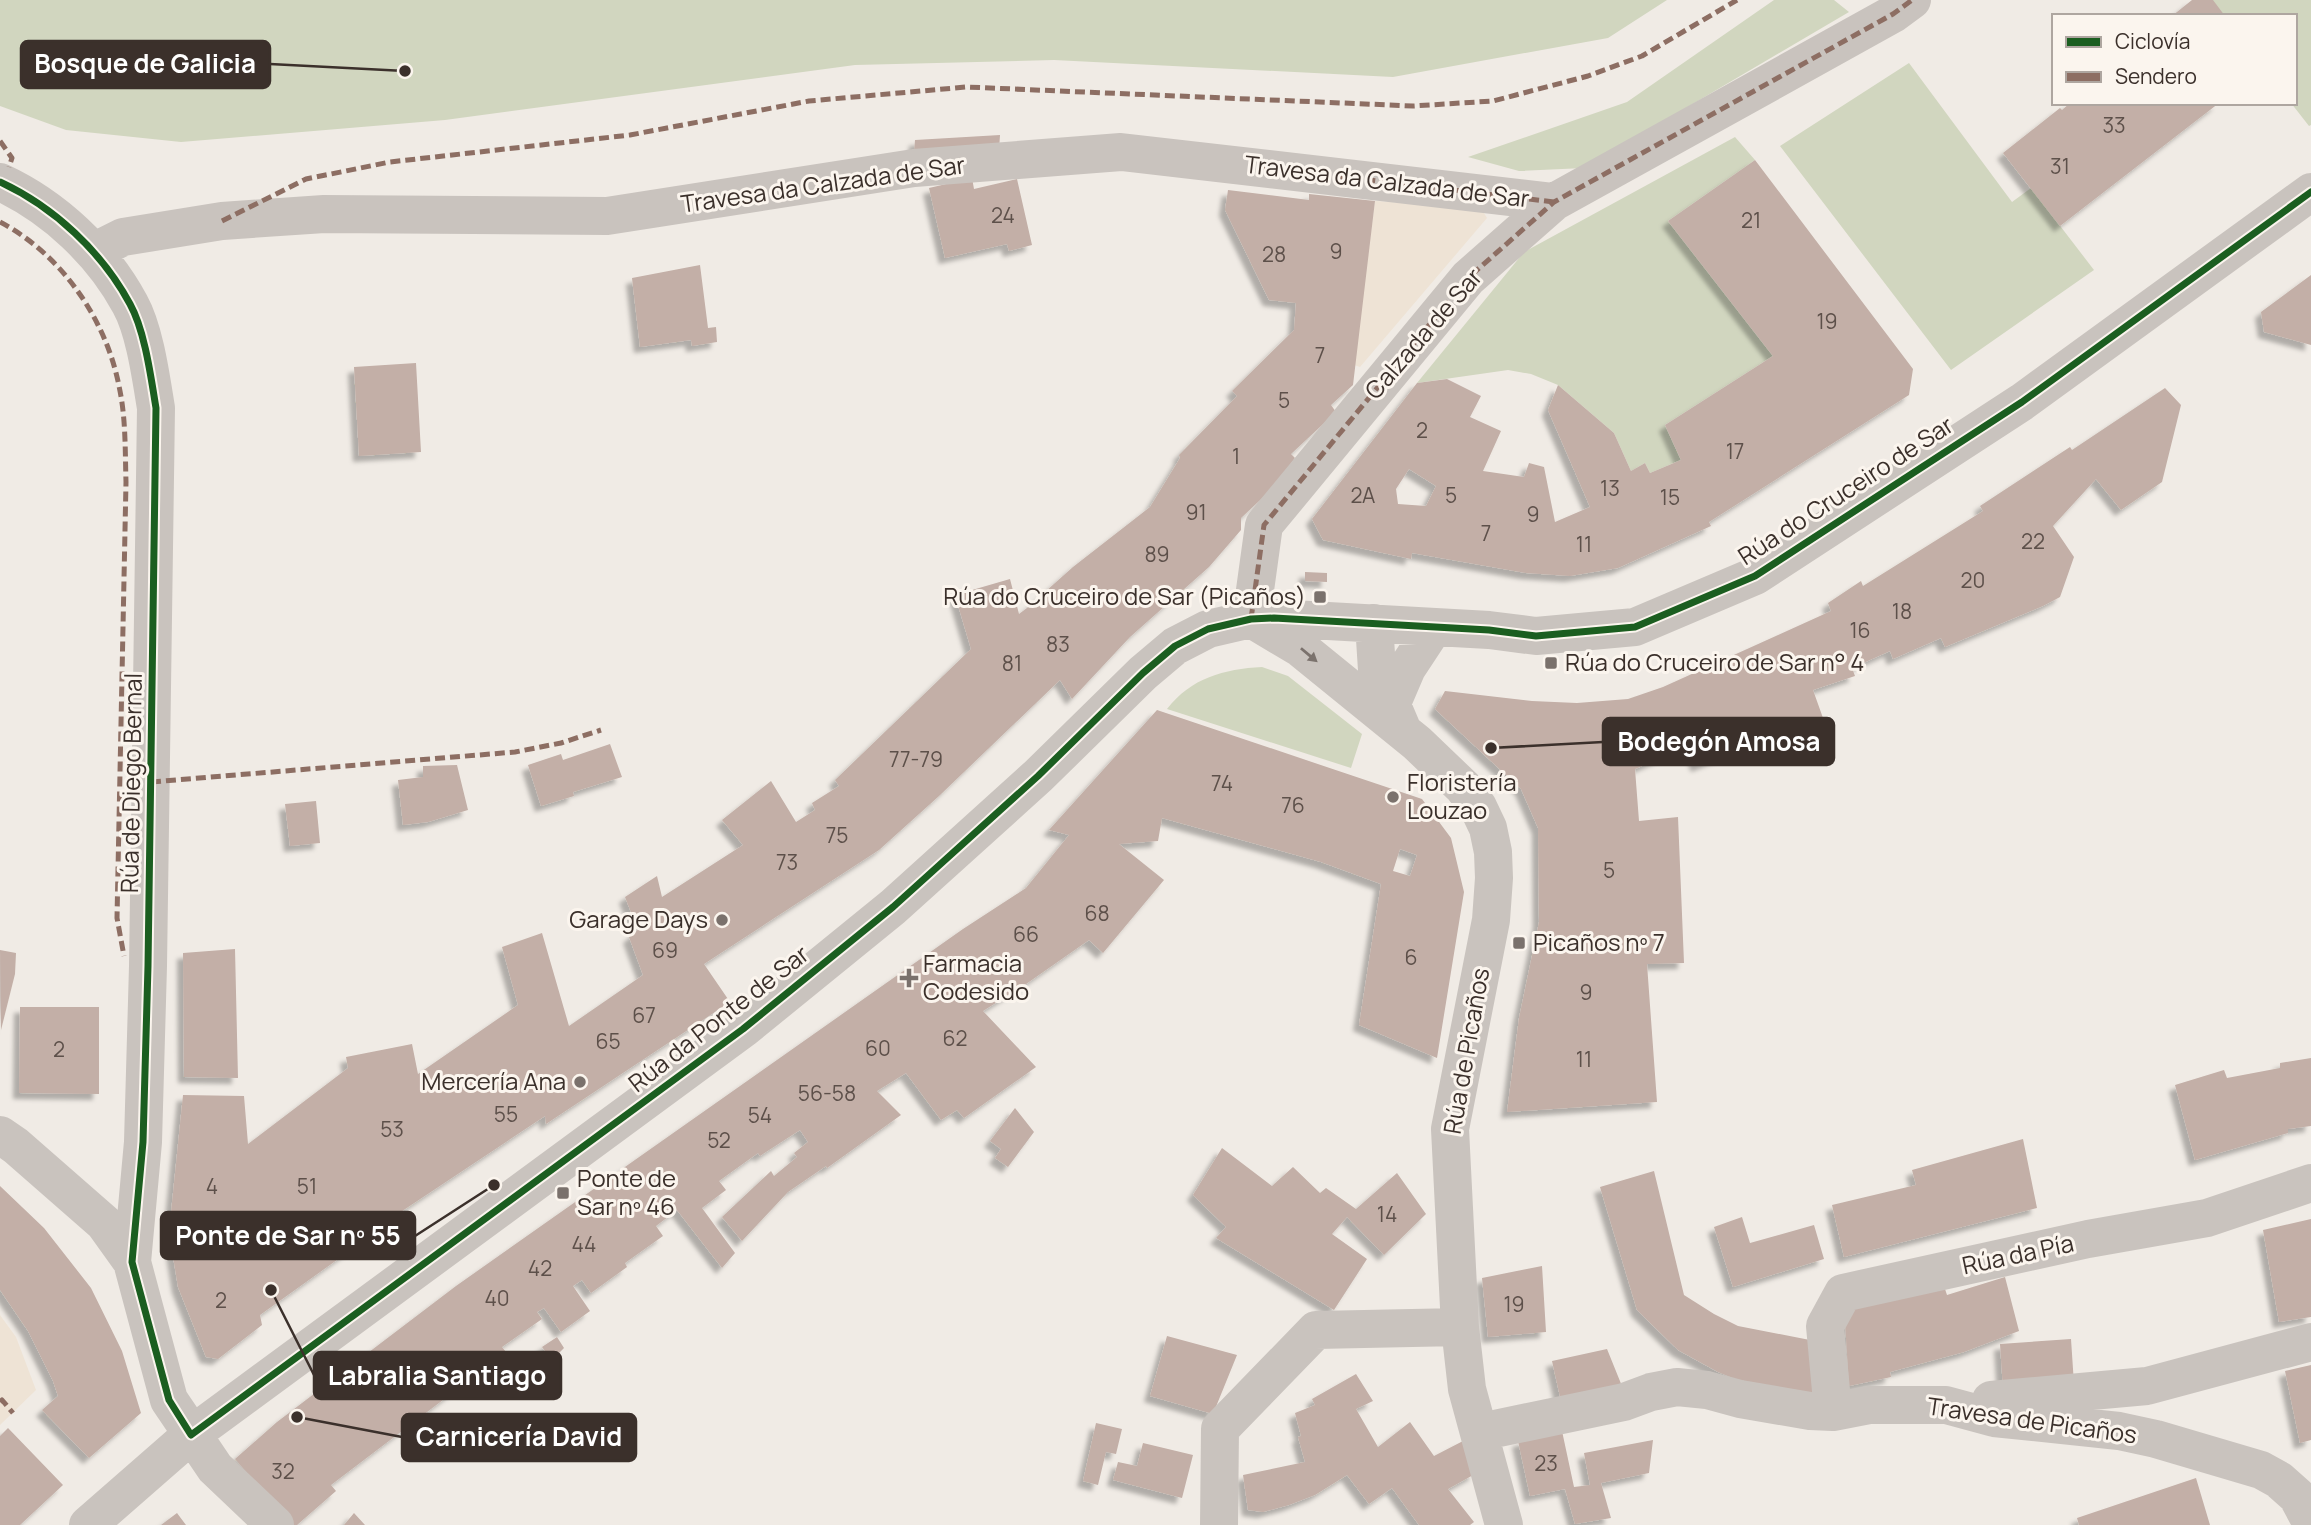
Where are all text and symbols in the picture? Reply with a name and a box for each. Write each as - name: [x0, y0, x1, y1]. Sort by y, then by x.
- legend: [2052, 14, 2297, 105]
- text: Ciclovía: [2115, 27, 2190, 55]
- callout: Bosque de Galicia: [21, 41, 270, 88]
- text: Bosque de Galicia: [34, 45, 256, 81]
- text: Sendero: [2115, 62, 2197, 90]
- house number: 33: [2102, 111, 2126, 139]
- street label: Travesa da Calzada de Sar: [679, 147, 967, 220]
- street label: Travesa da Calzada de Sar: [1243, 147, 1532, 214]
- house number: 31: [2050, 152, 2070, 180]
- house number: 24: [991, 201, 1015, 229]
- house number: 21: [1741, 206, 1761, 234]
- house number: 9: [1329, 237, 1343, 265]
- house number: 28: [1262, 240, 1286, 268]
- street label: Calzada de Sar: [1357, 260, 1489, 406]
- house number: 19: [1816, 307, 1838, 335]
- house number: 7: [1315, 341, 1325, 369]
- house number: 5: [1278, 386, 1290, 414]
- street label: Rúa do Cruceiro de Sar: [1731, 407, 1960, 572]
- house number: 2: [1416, 416, 1428, 444]
- house number: 17: [1726, 437, 1744, 465]
- house number: 1: [1232, 442, 1240, 470]
- house number: 13: [1600, 474, 1620, 502]
- house number: 2A: [1351, 481, 1375, 509]
- house number: 5: [1445, 481, 1457, 509]
- house number: 15: [1660, 483, 1680, 511]
- house number: 91: [1185, 498, 1207, 526]
- house number: 9: [1526, 500, 1540, 528]
- house number: 7: [1481, 519, 1491, 547]
- house number: 22: [2021, 527, 2045, 555]
- house number: 11: [1576, 530, 1592, 558]
- house number: 89: [1144, 540, 1170, 568]
- house number: 20: [1961, 566, 1985, 594]
- place label: Rúa do Cruceiro de Sar (Picaños): [943, 579, 1306, 612]
- marker: Rúa do Cruceiro de Sar (Picaños): [1312, 589, 1328, 605]
- house number: 18: [1892, 597, 1912, 625]
- house number: 16: [1849, 616, 1871, 644]
- house number: 83: [1046, 630, 1070, 658]
- place label: Rúa do Cruceiro de Sar n° 4: [1565, 645, 1864, 678]
- one-way arrow: [1300, 647, 1317, 662]
- house number: 81: [1002, 649, 1022, 677]
- marker: Rúa do Cruceiro de Sar n° 4: [1543, 655, 1559, 671]
- street label: Rúa de Diego Bernal: [112, 673, 149, 893]
- callout: Bodegón Amosa: [1603, 718, 1834, 765]
- text: Bodegón Amosa: [1617, 723, 1821, 759]
- house number: 77-79: [889, 745, 943, 773]
- place label: Floristería Louzao: [1407, 765, 1517, 826]
- house number: 74: [1211, 769, 1233, 797]
- marker: Floristería Louzao: [1385, 789, 1401, 805]
- house number: 76: [1281, 791, 1305, 819]
- house number: 75: [826, 821, 848, 849]
- house number: 73: [776, 848, 798, 876]
- house number: 5: [1603, 856, 1615, 884]
- house number: 68: [1084, 899, 1110, 927]
- place label: Garage Days: [569, 902, 708, 935]
- marker: Garage Days: [714, 912, 730, 928]
- house number: 66: [1013, 920, 1039, 948]
- place label: Picaños nº 7: [1533, 925, 1665, 958]
- marker: Picaños nº 7: [1511, 935, 1527, 951]
- house number: 69: [652, 936, 678, 964]
- street label: Rúa da Ponte de Sar: [621, 937, 815, 1099]
- house number: 6: [1404, 943, 1418, 971]
- place label: Farmacia Codesido: [923, 946, 1029, 1007]
- street label: Rúa de Picaños: [1435, 965, 1496, 1136]
- marker: Farmacia Codesido: [901, 970, 917, 986]
- house number: 9: [1579, 978, 1593, 1006]
- house number: 67: [632, 1001, 656, 1029]
- house number: 62: [942, 1024, 968, 1052]
- house number: 65: [595, 1027, 621, 1055]
- house number: 60: [865, 1034, 891, 1062]
- house number: 2: [53, 1035, 65, 1063]
- house number: 11: [1576, 1045, 1592, 1073]
- place label: Mercería Ana: [421, 1064, 566, 1097]
- marker: Mercería Ana: [572, 1074, 588, 1090]
- house number: 56-58: [798, 1079, 856, 1107]
- house number: 55: [494, 1100, 518, 1128]
- house number: 54: [748, 1101, 772, 1129]
- house number: 53: [380, 1115, 404, 1143]
- house number: 52: [707, 1126, 731, 1154]
- place label: Ponte de Sar nº 46: [577, 1161, 676, 1222]
- house number: 4: [206, 1172, 218, 1200]
- house number: 51: [297, 1172, 317, 1200]
- marker: Ponte de Sar nº 46: [555, 1185, 571, 1201]
- house number: 14: [1377, 1200, 1397, 1228]
- callout: Ponte de Sar nº 55: [161, 1212, 415, 1259]
- text: Ponte de Sar nº 55: [175, 1217, 401, 1253]
- street label: Rúa da Pía: [1959, 1226, 2077, 1281]
- house number: 44: [572, 1230, 596, 1258]
- house number: 42: [528, 1254, 552, 1282]
- house number: 40: [484, 1284, 510, 1312]
- house number: 2: [215, 1286, 227, 1314]
- house number: 19: [1503, 1290, 1525, 1318]
- callout: Labralia Santiago: [314, 1352, 561, 1399]
- text: Labralia Santiago: [328, 1357, 546, 1393]
- street label: Travesa de Picaños: [1925, 1388, 2139, 1451]
- callout: Carnicería David: [402, 1414, 636, 1461]
- text: Carnicería David: [416, 1418, 622, 1454]
- house number: 23: [1534, 1449, 1558, 1477]
- house number: 32: [271, 1457, 295, 1485]

